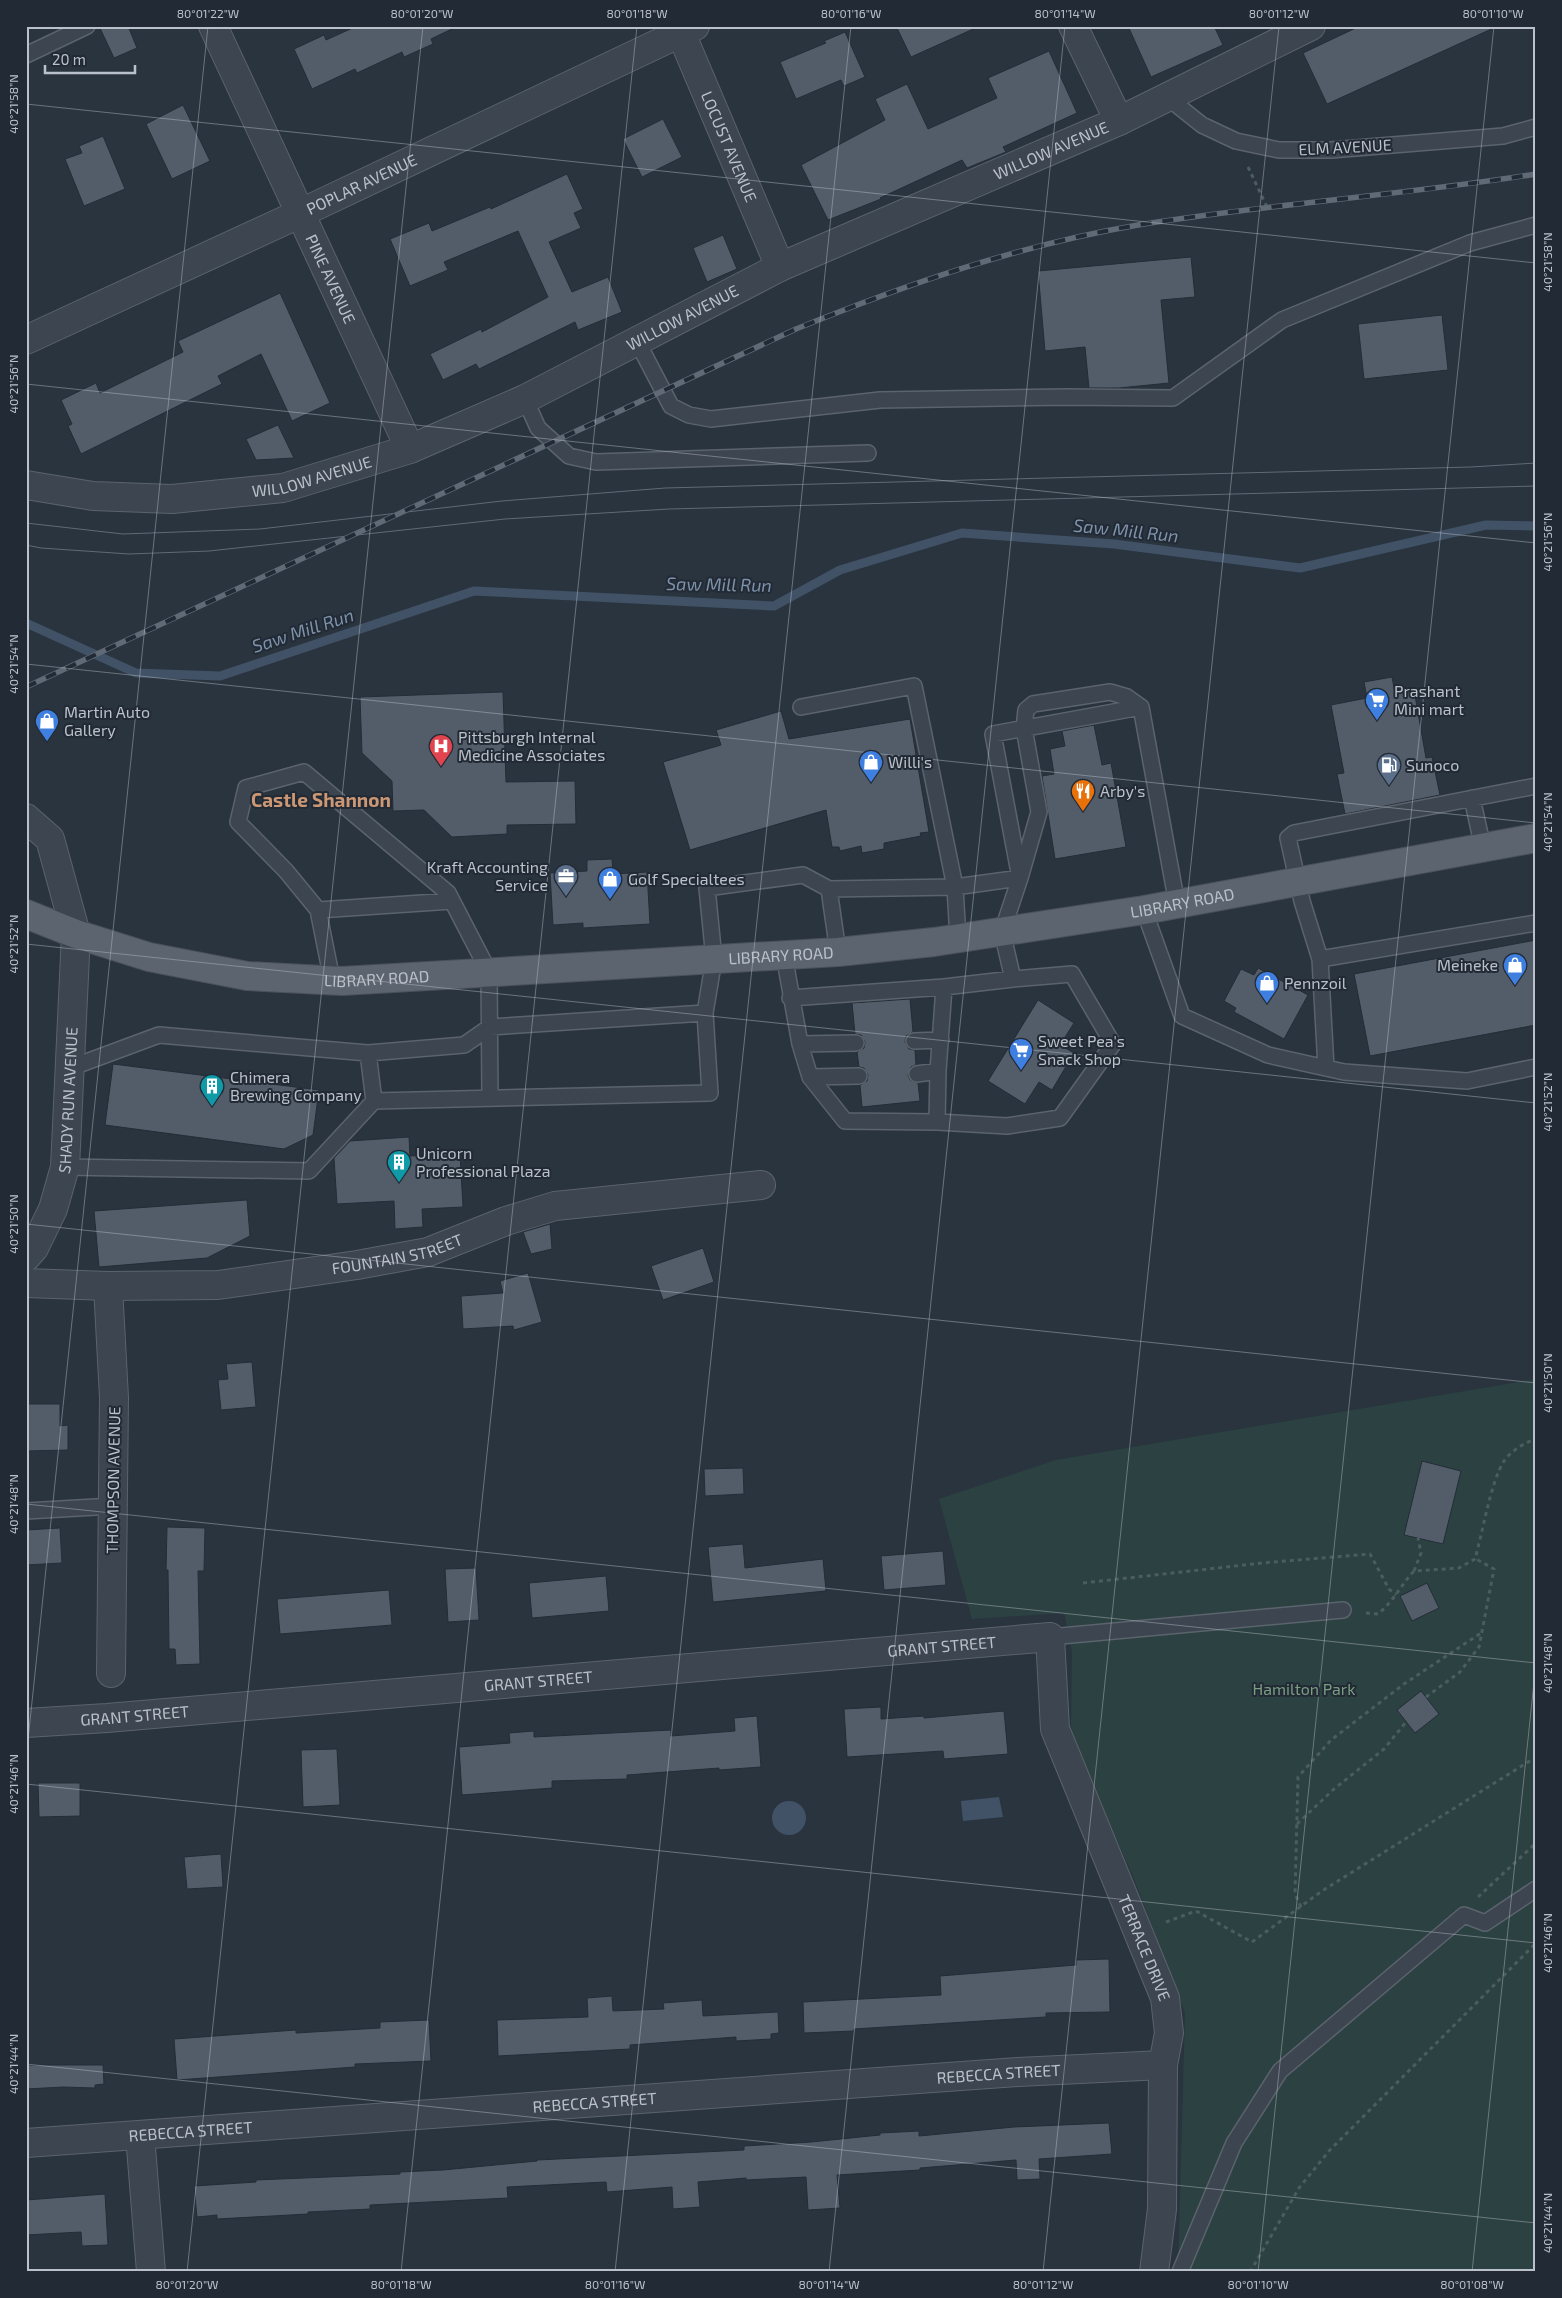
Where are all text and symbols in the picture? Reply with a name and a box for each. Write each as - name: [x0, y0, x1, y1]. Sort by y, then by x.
- text: 80°01'22"W: [177, 6, 239, 20]
- text: 80°01'20"W: [391, 6, 454, 20]
- text: 80°01'18"W: [606, 6, 668, 20]
- text: 80°01'16"W: [821, 6, 881, 20]
- text: 80°01'14"W: [1034, 6, 1096, 20]
- text: 80°01'12"W: [1249, 6, 1309, 20]
- text: 80°01'10"W: [1462, 6, 1524, 20]
- scale bar: [45, 42, 135, 74]
- text: 20 m: [52, 50, 86, 68]
- text: 40°21'58"N: [6, 74, 20, 134]
- street label: LOCUST AVENUE: [698, 88, 761, 205]
- street label: WILLOW AVENUE: [990, 117, 1111, 183]
- street label: ELM AVENUE: [1298, 135, 1392, 158]
- street label: POPLAR AVENUE: [303, 149, 420, 218]
- street label: PINE AVENUE: [302, 231, 360, 326]
- text: 40°21'58"N: [1540, 232, 1554, 292]
- street label: WILLOW AVENUE: [623, 280, 741, 354]
- text: 40°21'56"N: [6, 355, 20, 414]
- street label: WILLOW AVENUE: [251, 451, 374, 500]
- text: 40°21'56"N: [1540, 513, 1554, 572]
- water label: Saw Mill Run: [1072, 514, 1180, 546]
- water label: Saw Mill Run: [666, 572, 772, 596]
- water label: Saw Mill Run: [249, 603, 356, 657]
- text: 40°21'54"N: [6, 634, 20, 694]
- place label: Prashant Mini mart: [1394, 681, 1464, 718]
- supermarket icon: Prashant Mini mart: [1364, 687, 1390, 721]
- place label: Martin Auto Gallery: [64, 702, 150, 739]
- shop icon: Martin Auto Gallery: [34, 708, 60, 742]
- place label: Pittsburgh Internal Medicine Associates: [458, 727, 605, 764]
- hospital icon: Pittsburgh Internal Medicine Associates: [428, 733, 454, 767]
- shop icon: Willi's: [858, 749, 884, 783]
- place label: Willi's: [888, 752, 932, 771]
- fuel station icon: Sunoco: [1376, 752, 1402, 786]
- place label: Sunoco: [1406, 755, 1459, 774]
- restaurant icon: Arby's: [1070, 778, 1096, 812]
- place label: Arby's: [1100, 781, 1145, 800]
- district label: Castle Shannon: [251, 788, 391, 811]
- text: 40°21'54"N: [1540, 792, 1554, 852]
- place label: Kraft Accounting Service: [427, 857, 548, 894]
- office icon: Kraft Accounting Service: [553, 863, 579, 897]
- shop icon: Golf Specialtees: [597, 866, 623, 900]
- place label: Golf Specialtees: [628, 869, 745, 888]
- street label: LIBRARY ROAD: [1129, 884, 1236, 921]
- text: 40°21'52"N: [6, 915, 20, 973]
- street label: LIBRARY ROAD: [728, 942, 834, 967]
- shop icon: Meineke: [1502, 952, 1528, 986]
- place label: Meineke: [1437, 955, 1498, 974]
- street label: LIBRARY ROAD: [324, 966, 430, 990]
- shop icon: Pennzoil: [1254, 970, 1280, 1004]
- place label: Pennzoil: [1284, 973, 1347, 992]
- street label: SHADY RUN AVENUE: [54, 1027, 81, 1176]
- place label: Sweet Pea's Snack Shop: [1038, 1031, 1125, 1068]
- supermarket icon: Sweet Pea's Snack Shop: [1008, 1037, 1034, 1071]
- place label: Chimera Brewing Company: [230, 1067, 362, 1104]
- building icon: Chimera Brewing Company: [199, 1073, 225, 1107]
- text: 40°21'52"N: [1540, 1073, 1554, 1131]
- place label: Unicorn Professional Plaza: [416, 1143, 551, 1180]
- building icon: Unicorn Professional Plaza: [386, 1149, 412, 1183]
- text: 40°21'50"N: [6, 1194, 20, 1254]
- street label: FOUNTAIN STREET: [330, 1229, 465, 1278]
- text: 40°21'50"N: [1540, 1353, 1554, 1413]
- street label: THOMPSON AVENUE: [102, 1406, 123, 1554]
- text: 40°21'48"N: [6, 1474, 20, 1534]
- street label: GRANT STREET: [887, 1632, 997, 1660]
- text: 40°21'48"N: [1540, 1633, 1554, 1693]
- street label: GRANT STREET: [483, 1666, 593, 1695]
- park label: Hamilton Park: [1253, 1679, 1355, 1698]
- street label: GRANT STREET: [80, 1701, 190, 1729]
- text: 40°21'46"N: [6, 1754, 20, 1814]
- street label: TERRACE DRIVE: [1115, 1892, 1175, 2003]
- text: 40°21'46"N: [1540, 1913, 1554, 1973]
- text: 40°21'44"N: [6, 2034, 20, 2094]
- street label: REBECCA STREET: [936, 2060, 1061, 2087]
- street label: REBECCA STREET: [532, 2088, 657, 2116]
- street label: REBECCA STREET: [128, 2117, 253, 2145]
- text: 40°21'44"N: [1540, 2193, 1554, 2253]
- text: 80°01'20"W: [156, 2277, 219, 2291]
- text: 80°01'18"W: [370, 2277, 432, 2291]
- text: 80°01'16"W: [585, 2277, 645, 2291]
- text: 80°01'14"W: [798, 2277, 860, 2291]
- text: 80°01'12"W: [1013, 2277, 1073, 2291]
- text: 80°01'10"W: [1227, 2277, 1289, 2291]
- text: 80°01'08"W: [1440, 2277, 1504, 2291]

